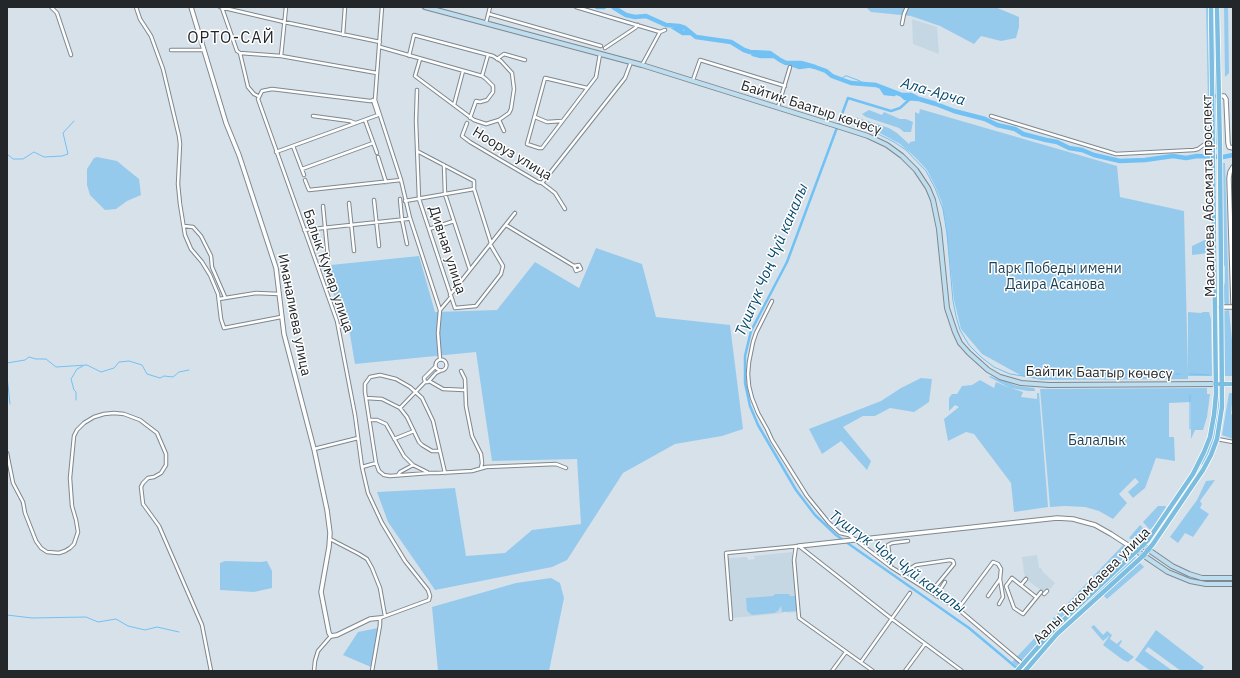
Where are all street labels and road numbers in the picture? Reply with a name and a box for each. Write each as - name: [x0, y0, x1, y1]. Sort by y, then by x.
- street label: Байтик Баатыр көчөсү: [739, 77, 883, 139]
- street label: Масалиева Абсамата проспект: [1199, 95, 1219, 297]
- street label: Нооруз улица: [469, 124, 555, 184]
- street label: Дивная улица: [425, 204, 469, 296]
- street label: Балык Кумар улица: [299, 207, 357, 335]
- street label: Иманалиева улица: [274, 252, 314, 378]
- street label: Байтик Баатыр көчөсү: [1025, 363, 1173, 383]
- street label: Аалы Токомбаева улица: [1030, 524, 1154, 648]

